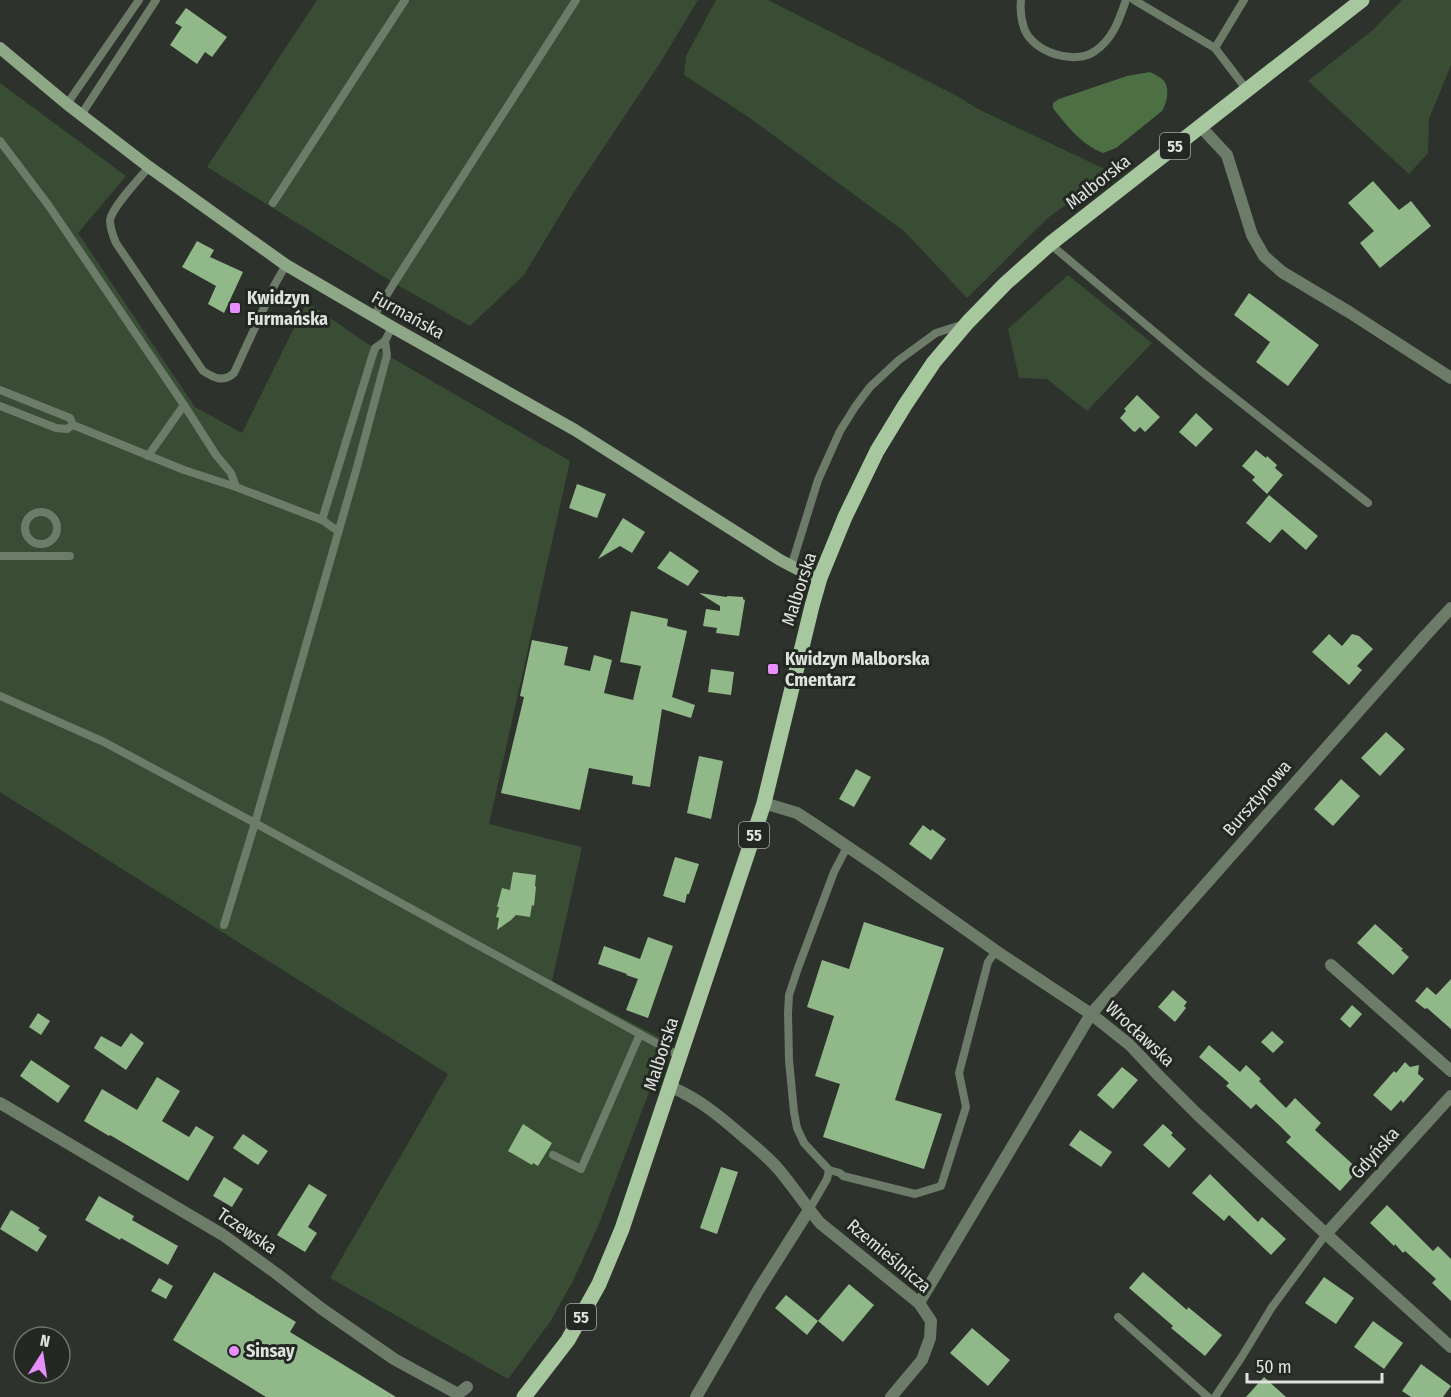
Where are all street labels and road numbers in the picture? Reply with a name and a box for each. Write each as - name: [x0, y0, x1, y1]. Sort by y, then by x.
- road number: 55: [1160, 133, 1190, 159]
- street label: Malborska: [1061, 150, 1135, 214]
- street label: Furmańska: [368, 286, 448, 344]
- street label: Malborska: [777, 549, 821, 628]
- street label: Bursztynowa: [1218, 755, 1296, 840]
- road number: 55: [739, 822, 769, 848]
- street label: Wrocławska: [1101, 997, 1179, 1072]
- street label: Malborska: [639, 1014, 683, 1093]
- street label: Gdyńska: [1346, 1122, 1404, 1183]
- street label: Tczewska: [213, 1203, 281, 1259]
- street label: Rzemieślnicza: [843, 1215, 936, 1298]
- road number: 55: [566, 1304, 596, 1330]

